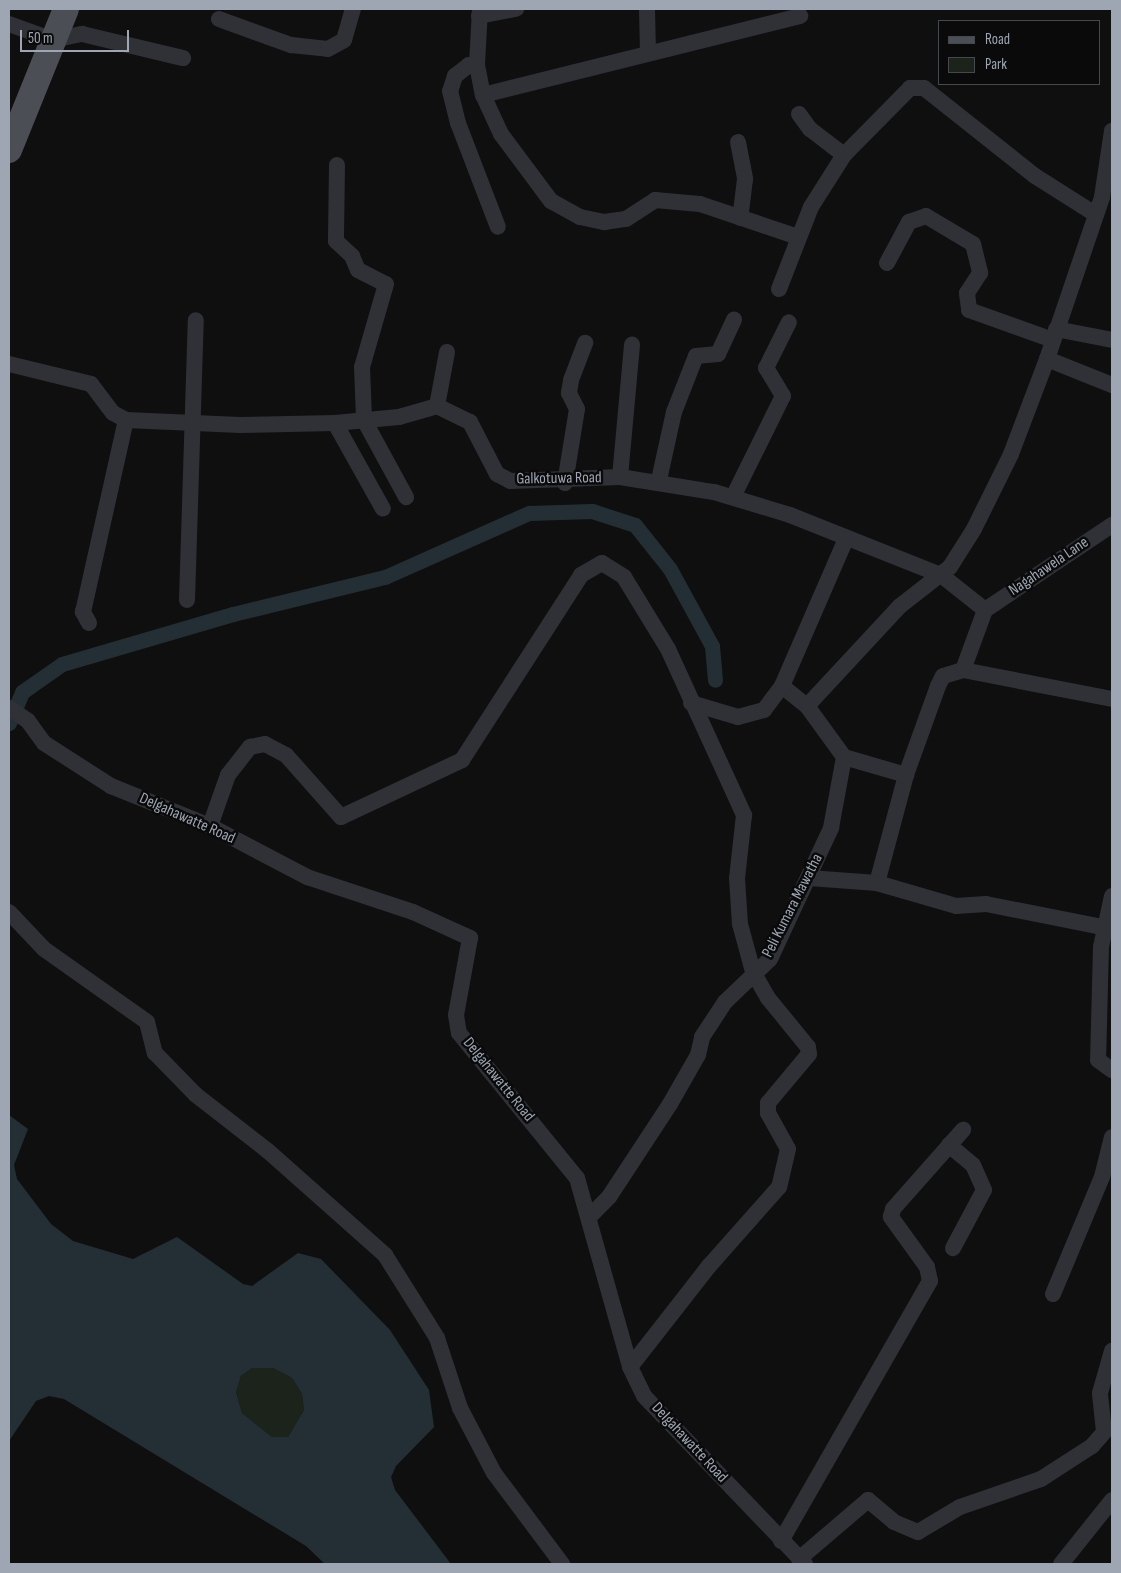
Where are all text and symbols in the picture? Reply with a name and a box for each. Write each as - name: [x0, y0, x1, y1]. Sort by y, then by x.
- scale bar: [22, 20, 131, 52]
- legend: [938, 20, 1101, 85]
- text: 50 m: [28, 29, 53, 48]
- text: Road: [985, 30, 1010, 49]
- text: Park: [985, 55, 1007, 74]
- street label: Galkotuwa Road: [516, 469, 602, 489]
- street label: Nagahawela Lane: [1006, 533, 1092, 601]
- street label: Delgahawatte Road: [136, 789, 238, 849]
- street label: Peli Kumara Mawatha: [759, 851, 827, 961]
- street label: Delgahawatte Road: [458, 1034, 538, 1126]
- street label: Delgahawatte Road: [647, 1399, 731, 1487]

